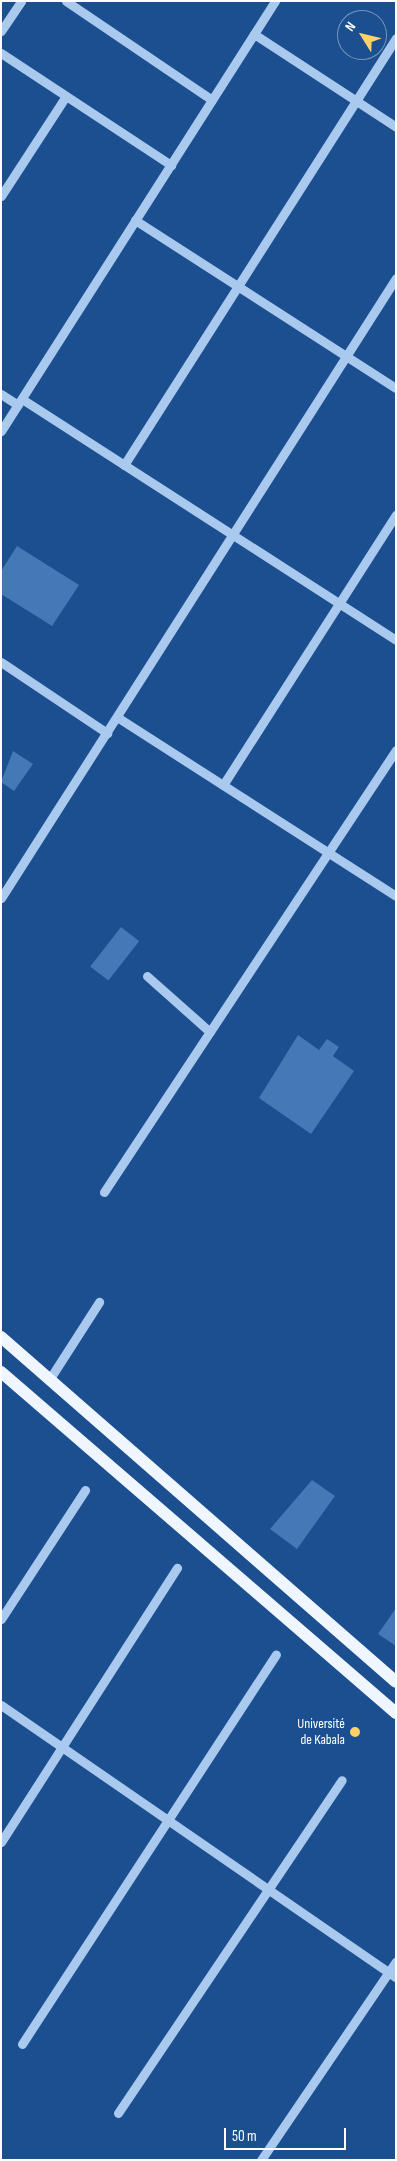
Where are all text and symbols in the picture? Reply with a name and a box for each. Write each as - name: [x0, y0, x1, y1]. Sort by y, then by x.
- north arrow: [337, 10, 387, 60]
- text: N: [341, 18, 359, 35]
- place label: Université de Kabala: [297, 1716, 345, 1748]
- marker: Université de Kabala: [349, 1726, 361, 1738]
- scale bar: [227, 2118, 350, 2150]
- text: 50 m: [232, 2127, 257, 2146]

